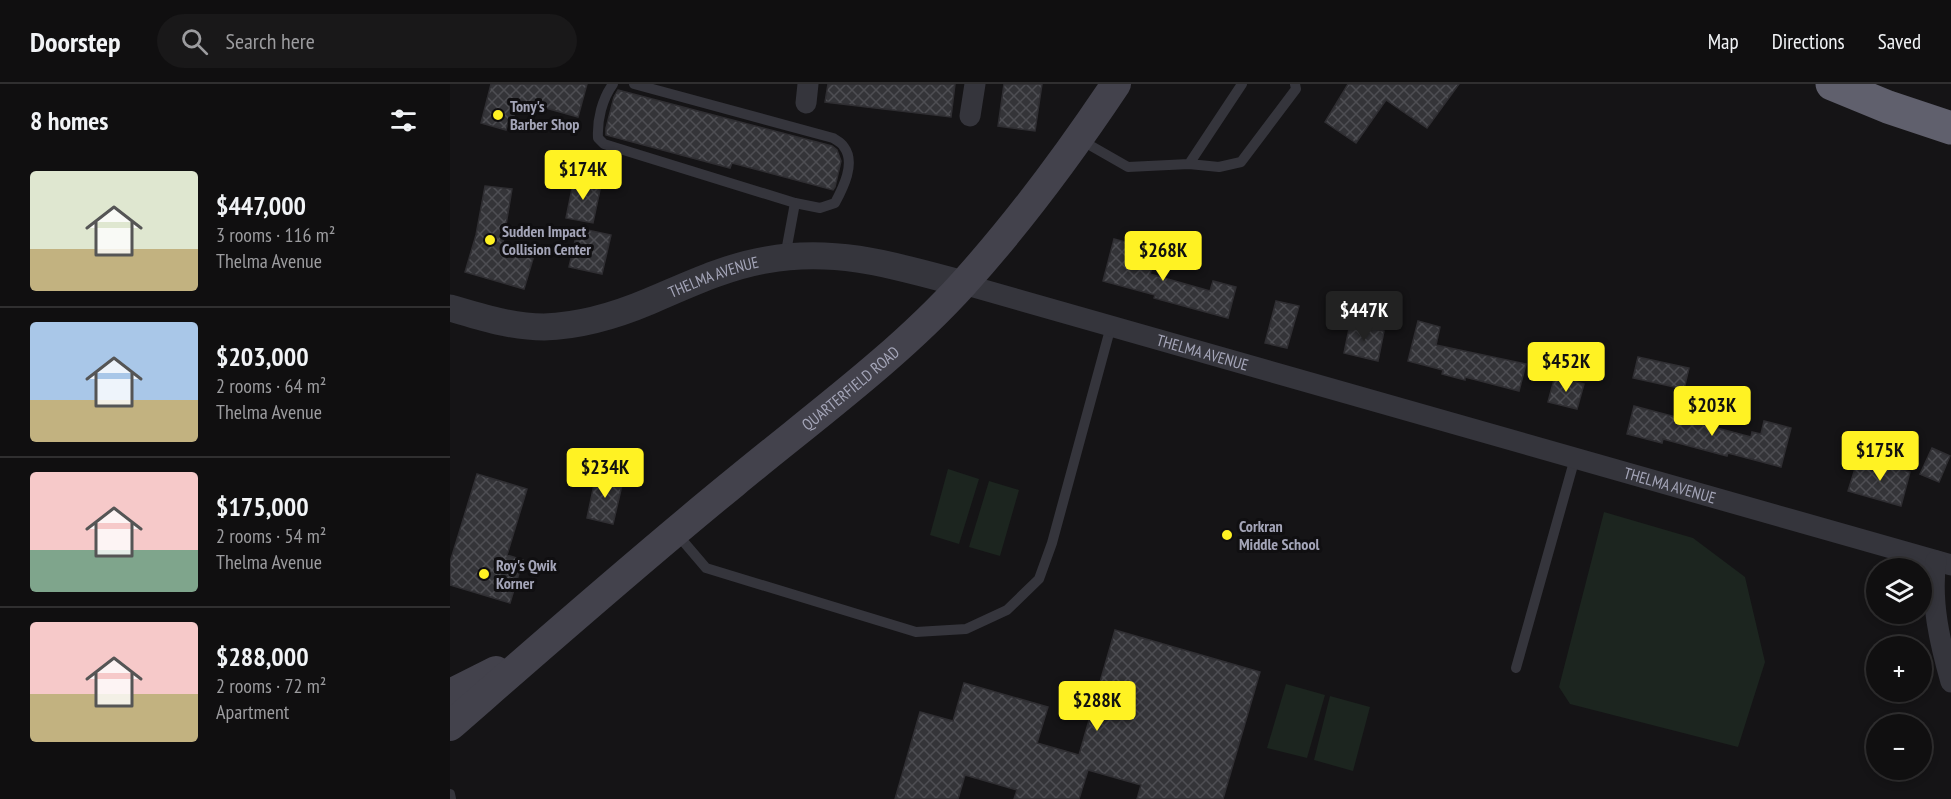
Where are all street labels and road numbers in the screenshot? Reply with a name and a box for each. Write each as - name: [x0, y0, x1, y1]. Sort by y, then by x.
- street label: THELMA AVENUE: [665, 252, 760, 302]
- street label: THELMA AVENUE: [1154, 330, 1251, 375]
- street label: QUARTERFIELD ROAD: [798, 342, 903, 434]
- street label: THELMA AVENUE: [1622, 463, 1718, 508]

